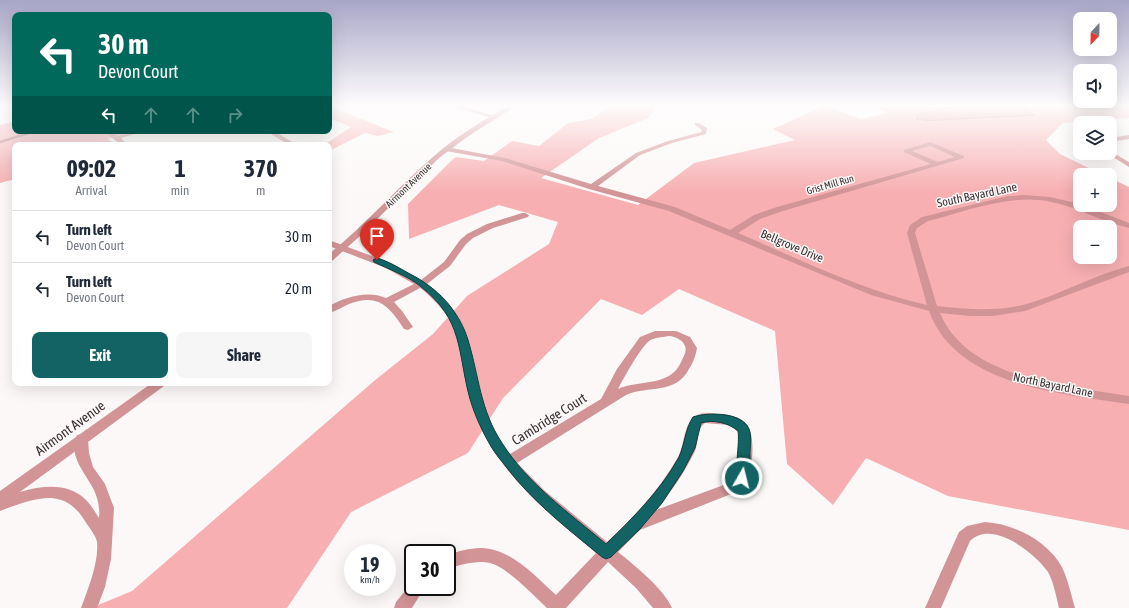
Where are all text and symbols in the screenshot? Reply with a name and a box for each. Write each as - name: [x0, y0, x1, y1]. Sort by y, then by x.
- north arrow: [1073, 12, 1117, 56]
- map controls: [1073, 12, 1117, 264]
- icon: left: [32, 28, 84, 80]
- text: 30 m: [98, 28, 148, 60]
- text: Devon Court: [98, 61, 179, 82]
- button: sound: [1073, 64, 1117, 108]
- icon: left: [98, 104, 120, 126]
- icon: ahead: [140, 104, 162, 126]
- icon: ahead: [182, 104, 204, 126]
- icon: right: [224, 104, 246, 126]
- button: layers: [1073, 116, 1117, 160]
- text: 09:02: [66, 155, 116, 182]
- text: 1: [174, 155, 186, 182]
- text: 370: [244, 155, 278, 182]
- street label: Airmont Avenue: [383, 161, 434, 210]
- button: +: [1073, 168, 1117, 212]
- street label: Grist Mill Run: [805, 172, 855, 196]
- street label: South Bayard Lane: [936, 180, 1018, 210]
- text: Arrival: [75, 183, 107, 198]
- text: min: [171, 183, 189, 198]
- text: m: [256, 183, 265, 198]
- pin: [360, 219, 394, 260]
- button: −: [1073, 220, 1117, 264]
- text: Turn left: [66, 221, 112, 238]
- icon: arrive: [366, 225, 388, 247]
- icon: left: [32, 226, 54, 248]
- street label: Bellgrove Drive: [759, 227, 825, 265]
- text: 30 m: [285, 228, 312, 245]
- text: Devon Court: [66, 238, 124, 253]
- text: Turn left: [66, 273, 112, 290]
- icon: left: [32, 278, 54, 300]
- text: 20 m: [285, 280, 312, 297]
- text: Devon Court: [66, 290, 124, 305]
- button: Exit: [32, 332, 168, 378]
- button: Share: [176, 332, 312, 378]
- street label: North Bayard Lane: [1012, 370, 1094, 400]
- street label: Cambridge Court: [509, 390, 589, 448]
- street label: Airmont Avenue: [32, 397, 108, 459]
- position arrow: [721, 457, 763, 499]
- speed limit sign: 30: [404, 544, 456, 596]
- text: 19: [361, 553, 379, 576]
- text: km/h: [360, 574, 380, 585]

